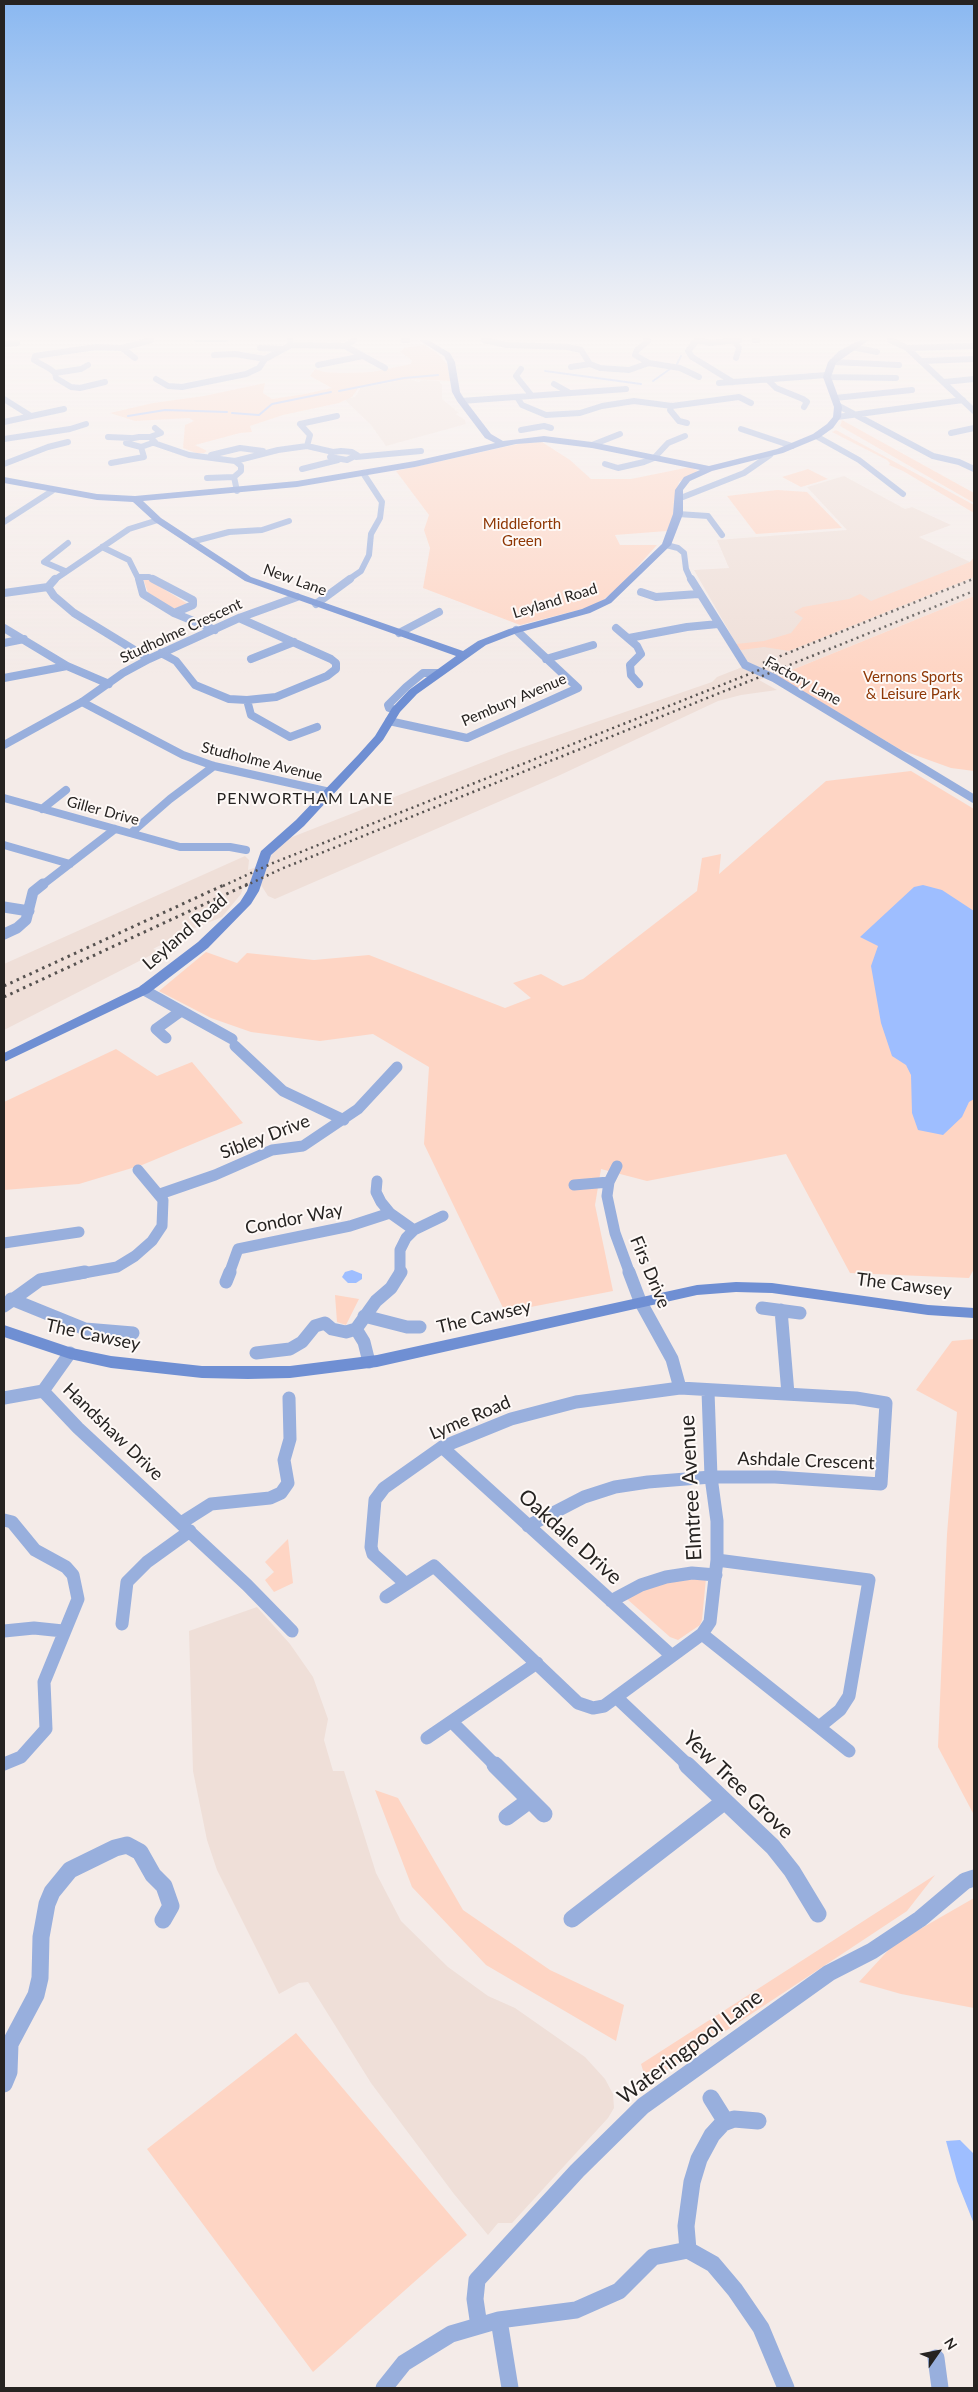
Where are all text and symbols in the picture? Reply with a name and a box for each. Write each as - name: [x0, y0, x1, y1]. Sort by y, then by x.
- park label: Middleforth Green: [483, 515, 561, 550]
- street label: New Lane: [261, 560, 329, 600]
- street label: Leyland Road: [511, 580, 599, 622]
- street label: Studholme Crescent: [117, 595, 245, 667]
- street label: Factory Lane: [762, 653, 844, 709]
- park label: Vernons Sports & Leisure Park: [863, 668, 963, 703]
- street label: Pembury Avenue: [459, 670, 569, 730]
- street label: Studholme Avenue: [200, 738, 324, 786]
- district label: PENWORTHAM LANE: [215, 789, 395, 809]
- street label: Giller Drive: [65, 793, 141, 829]
- street label: Leyland Road: [138, 889, 232, 975]
- street label: Sibley Drive: [217, 1110, 313, 1164]
- street label: Condor Way: [243, 1199, 345, 1239]
- street label: Firs Drive: [625, 1233, 675, 1311]
- street label: The Cawsey: [855, 1268, 953, 1302]
- street label: The Cawsey: [435, 1296, 533, 1338]
- street label: The Cawsey: [44, 1314, 142, 1356]
- street label: Handshaw Drive: [58, 1379, 168, 1485]
- street label: Lyme Road: [426, 1391, 514, 1445]
- street label: Elmtree Avenue: [675, 1414, 707, 1562]
- street label: Ashdale Crescent: [737, 1448, 875, 1474]
- street label: Oakdale Drive: [513, 1484, 627, 1590]
- street label: Yew Tree Grove: [677, 1726, 799, 1844]
- street label: Wateringpool Lane: [613, 1984, 767, 2110]
- north arrow: [913, 2327, 963, 2377]
- text: N: [941, 2334, 961, 2353]

